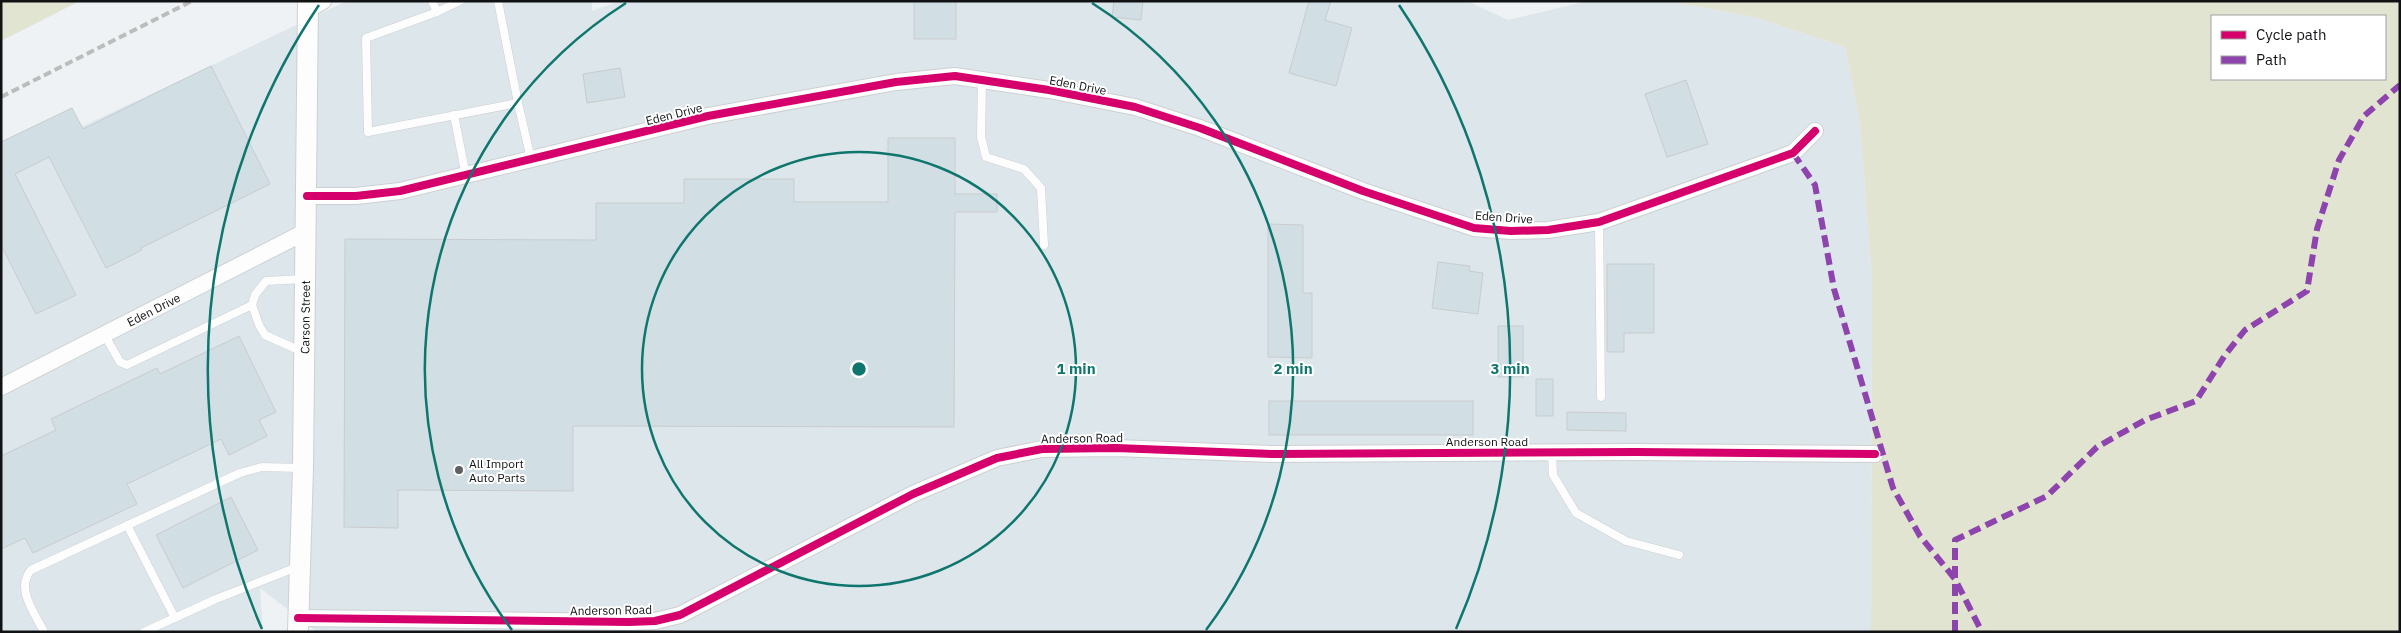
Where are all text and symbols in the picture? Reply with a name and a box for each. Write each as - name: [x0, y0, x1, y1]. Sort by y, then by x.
- legend: [2211, 15, 2386, 80]
- text: Cycle path: [2256, 25, 2327, 44]
- text: Path: [2256, 50, 2287, 69]
- street label: Eden Drive: [1048, 72, 1108, 98]
- street label: Eden Drive: [644, 100, 704, 128]
- street label: Eden Drive: [1475, 207, 1534, 227]
- street label: Carson Street: [297, 280, 313, 354]
- street label: Eden Drive: [124, 289, 183, 329]
- text: 1 min: [1056, 359, 1096, 378]
- text: 2 min: [1273, 359, 1313, 378]
- text: 3 min: [1490, 359, 1530, 378]
- centre of rings: [850, 360, 868, 378]
- street label: Anderson Road: [1041, 430, 1123, 446]
- street label: Anderson Road: [1446, 434, 1528, 449]
- place label: All Import Auto Parts: [469, 456, 525, 485]
- marker: All Import Auto Parts: [453, 464, 465, 476]
- street label: Anderson Road: [570, 602, 652, 618]

